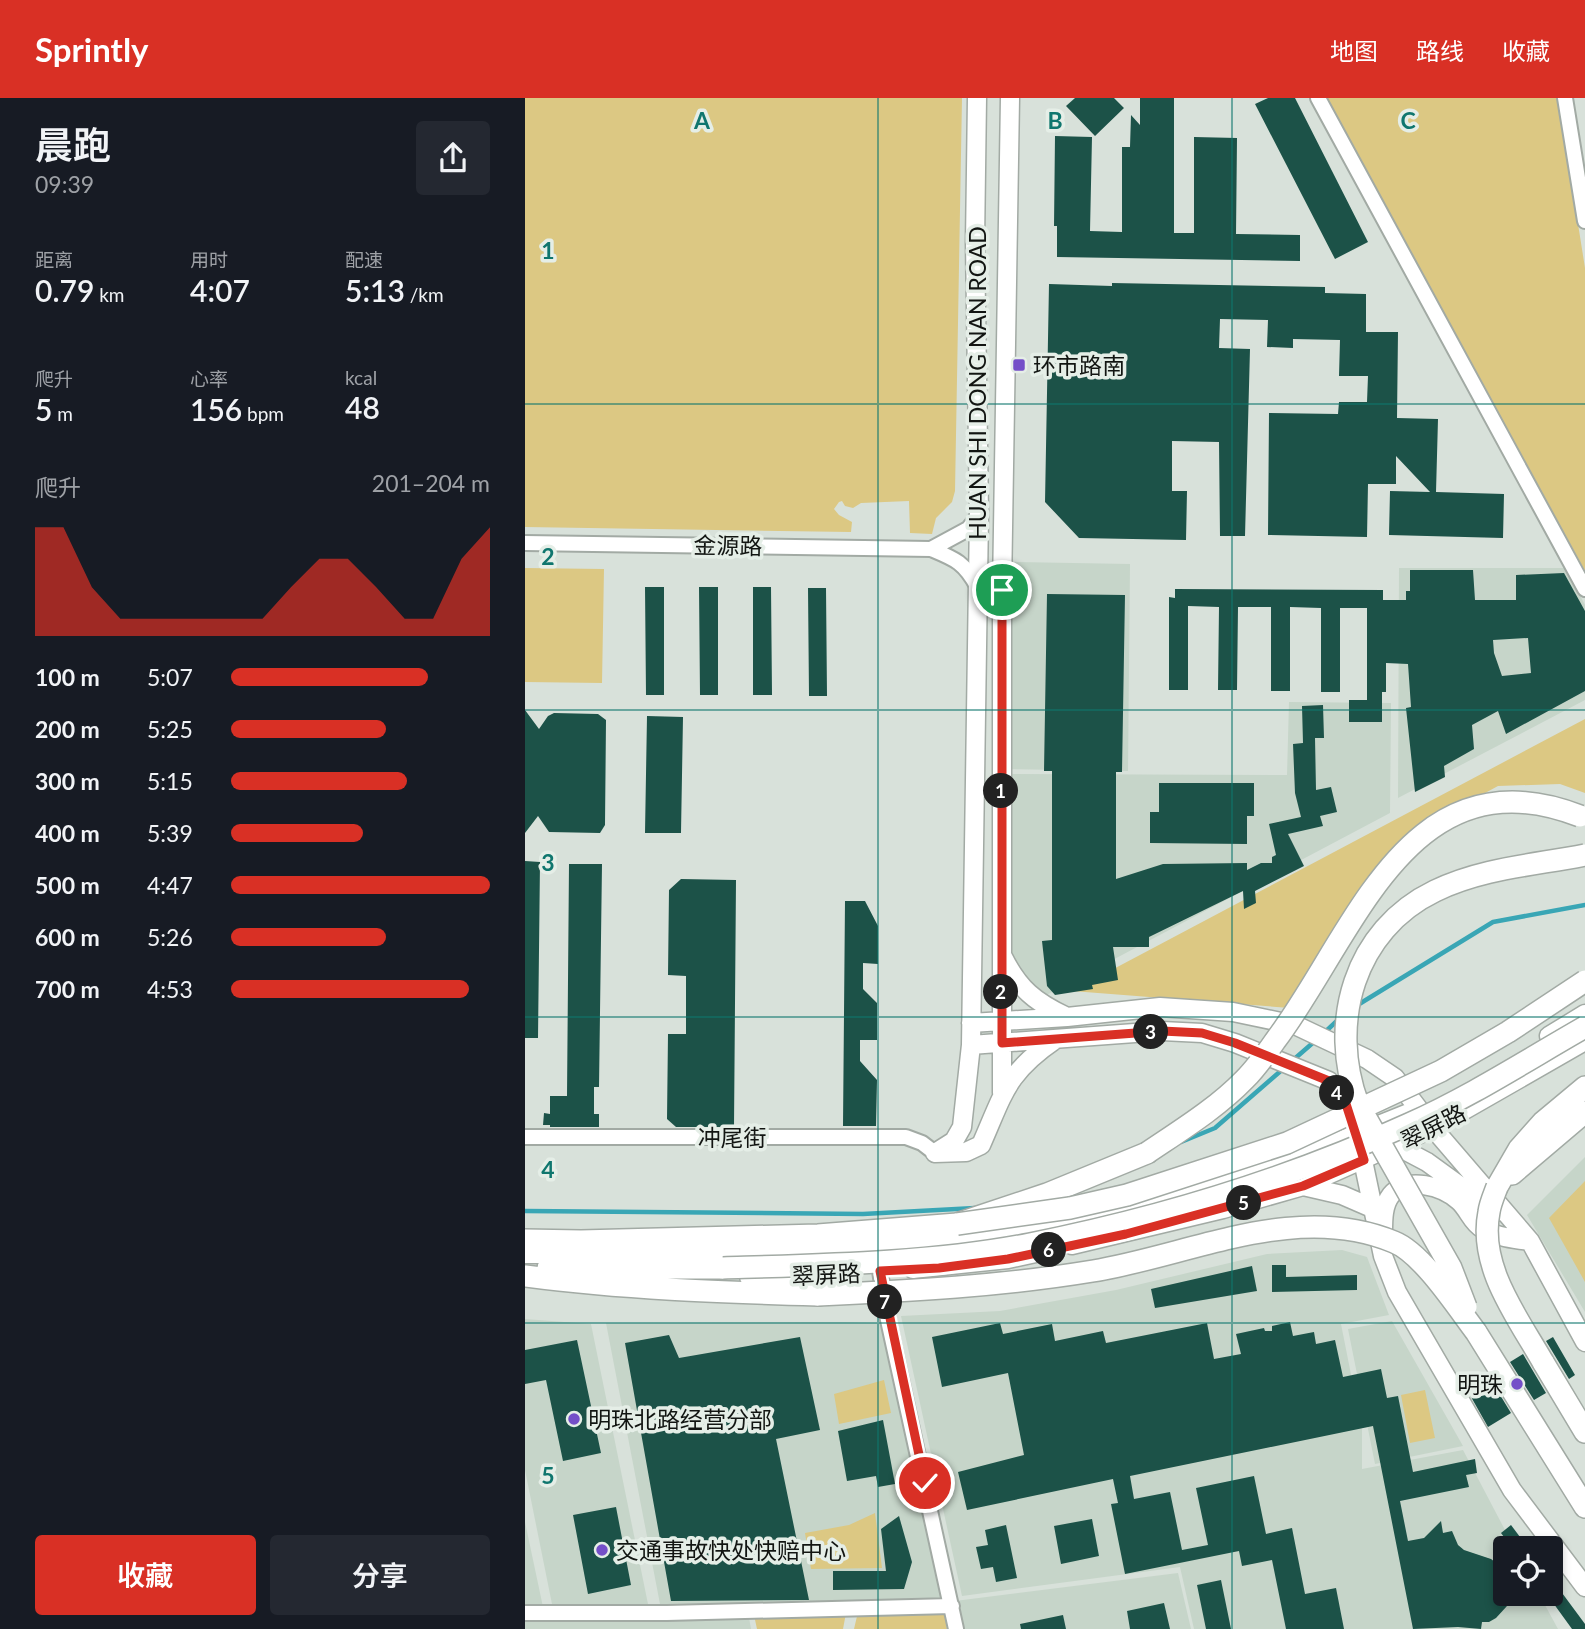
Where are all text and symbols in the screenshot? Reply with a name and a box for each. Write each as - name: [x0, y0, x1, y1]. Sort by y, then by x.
- text: Sprintly: [35, 29, 149, 69]
- text: 地图: [1330, 36, 1378, 65]
- text: 路线: [1416, 36, 1464, 65]
- text: 收藏: [1502, 36, 1550, 65]
- text: A: [693, 106, 711, 134]
- text: B: [1047, 106, 1063, 134]
- text: C: [1400, 106, 1416, 134]
- text: 晨跑: [35, 121, 111, 167]
- button: share: [416, 121, 490, 195]
- text: 09:39: [35, 170, 94, 198]
- street label: HUAN SHI DONG NAN ROAD: [963, 226, 991, 540]
- text: 1: [541, 236, 555, 264]
- text: 距离: [35, 248, 73, 271]
- text: 用时: [190, 248, 228, 271]
- text: 配速: [345, 248, 383, 271]
- text: 0.79: [35, 272, 94, 308]
- text: 4:07: [190, 272, 250, 308]
- text: 5:13: [345, 272, 405, 308]
- text: km: [94, 283, 124, 306]
- text: /km: [405, 283, 444, 306]
- place label: 环市路南: [1033, 351, 1125, 379]
- marker: 环市路南: [1011, 357, 1027, 373]
- text: kcal: [345, 366, 377, 389]
- text: 爬升: [35, 367, 73, 390]
- text: 心率: [190, 367, 228, 390]
- text: 48: [345, 389, 380, 425]
- text: 5: [35, 391, 52, 427]
- text: 156: [190, 391, 242, 427]
- text: m: [52, 402, 73, 425]
- text: bpm: [242, 402, 284, 425]
- text: 201–204 m: [372, 469, 490, 497]
- text: 爬升: [35, 473, 81, 501]
- street label: 金源路: [693, 530, 763, 560]
- text: 2: [541, 542, 555, 570]
- pin: [972, 560, 1032, 620]
- icon: arrive: [983, 571, 1021, 609]
- text: 100 m: [35, 663, 100, 691]
- text: 5:07: [147, 663, 193, 691]
- text: 200 m: [35, 715, 100, 743]
- text: 5:25: [147, 715, 193, 743]
- text: 300 m: [35, 767, 100, 795]
- text: 5:15: [147, 767, 193, 795]
- pin: 1: [983, 774, 1019, 808]
- text: 1: [995, 779, 1006, 802]
- text: 400 m: [35, 819, 100, 847]
- text: 5:39: [147, 819, 193, 847]
- text: 3: [541, 848, 555, 876]
- text: 500 m: [35, 871, 100, 899]
- text: 4:47: [147, 871, 193, 899]
- text: 600 m: [35, 923, 100, 951]
- text: 5:26: [147, 923, 193, 951]
- pin: 2: [983, 974, 1019, 1010]
- text: 700 m: [35, 975, 100, 1003]
- text: 4:53: [147, 975, 193, 1003]
- text: 2: [995, 980, 1006, 1003]
- pin: 3: [1133, 1014, 1169, 1049]
- text: 3: [1145, 1020, 1156, 1043]
- pin: 4: [1319, 1076, 1355, 1110]
- text: 4: [1331, 1081, 1342, 1104]
- street label: 翠屏路: [1396, 1098, 1470, 1154]
- street label: 冲尾街: [698, 1123, 767, 1151]
- text: 4: [541, 1155, 555, 1183]
- pin: 5: [1227, 1186, 1261, 1220]
- text: 5: [1238, 1191, 1249, 1214]
- pin: 6: [1031, 1232, 1067, 1268]
- text: 6: [1043, 1238, 1054, 1261]
- street label: 翠屏路: [791, 1258, 861, 1290]
- pin: 7: [867, 1284, 903, 1320]
- text: 7: [879, 1290, 890, 1313]
- place label: 明珠: [1457, 1370, 1503, 1398]
- marker: 明珠: [1509, 1376, 1525, 1392]
- place label: 明珠北路经营分部: [588, 1405, 772, 1433]
- marker: 明珠北路经营分部: [566, 1411, 582, 1427]
- pin: [895, 1453, 955, 1513]
- text: 5: [541, 1461, 555, 1489]
- icon: check: [906, 1464, 944, 1502]
- button: 收藏: [35, 1535, 256, 1615]
- button: 分享: [270, 1535, 490, 1615]
- place label: 交通事故快处快赔中心: [616, 1536, 846, 1564]
- map controls: [1493, 1536, 1563, 1606]
- button: locate: [1493, 1536, 1563, 1606]
- marker: 交通事故快处快赔中心: [594, 1542, 610, 1558]

